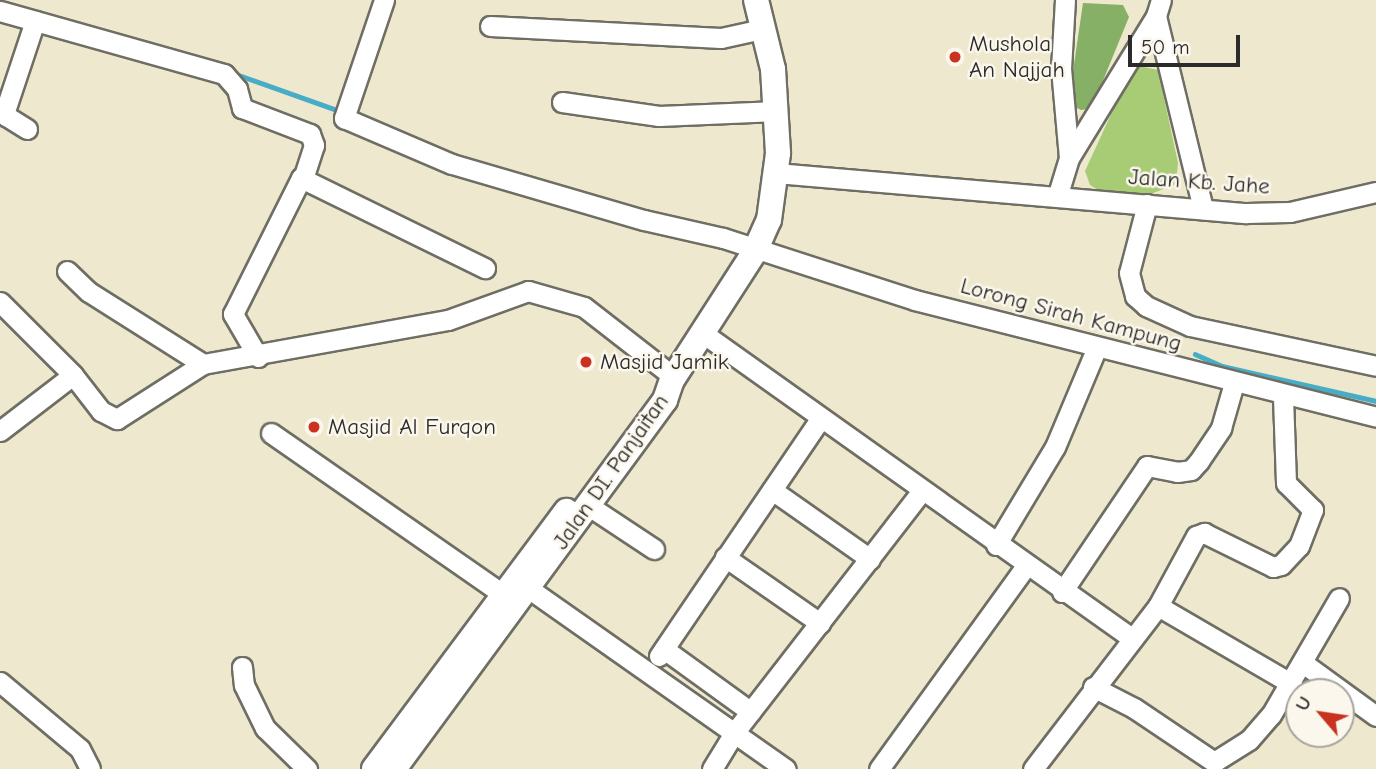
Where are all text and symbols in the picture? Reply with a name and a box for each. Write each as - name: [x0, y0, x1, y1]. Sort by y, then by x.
- scale bar: [1131, 21, 1243, 65]
- place label: Mushola An Najjah: [969, 30, 1065, 84]
- text: 50 m: [1141, 35, 1190, 59]
- marker: Mushola An Najjah: [947, 49, 963, 65]
- street label: Jalan Kb. Jahe: [1127, 163, 1271, 201]
- street label: Lorong Sirah Kampung: [957, 272, 1185, 358]
- place label: Masjid Jamik: [600, 348, 729, 376]
- marker: Masjid Jamik: [578, 354, 594, 370]
- street label: Jalan DI. Panjaitan: [547, 389, 675, 555]
- place label: Masjid Al Furqon: [328, 413, 496, 441]
- marker: Masjid Al Furqon: [306, 419, 322, 435]
- north arrow: [1285, 678, 1355, 748]
- text: U: [1291, 693, 1316, 715]

